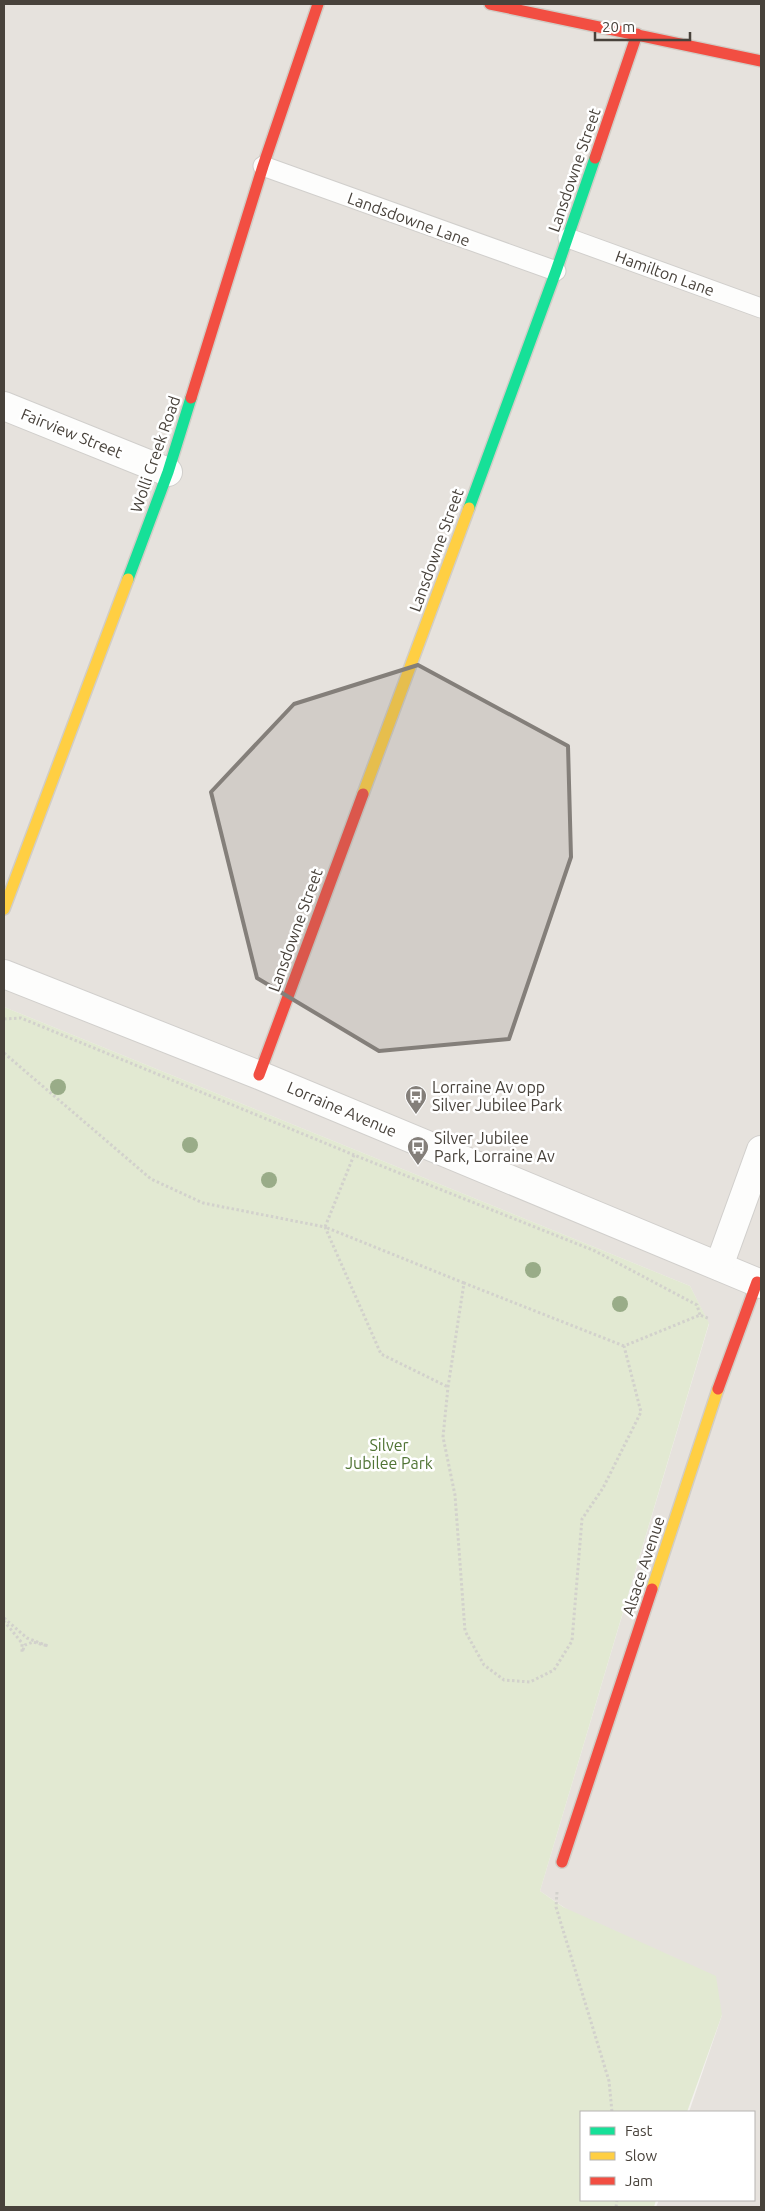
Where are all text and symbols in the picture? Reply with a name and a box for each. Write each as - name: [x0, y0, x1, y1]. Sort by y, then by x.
- scale bar: [595, 10, 690, 42]
- text: 20 m: [602, 18, 635, 35]
- street label: Lansdowne Street: [544, 105, 604, 234]
- street label: Landsdowne Lane: [345, 188, 473, 250]
- street label: Hamilton Lane: [613, 247, 717, 299]
- street label: Wolli Creek Road: [127, 393, 183, 515]
- street label: Fairview Street: [19, 404, 126, 462]
- street label: Lansdowne Street: [405, 485, 467, 614]
- street label: Lansdowne Street: [264, 865, 326, 994]
- street label: Lorraine Avenue: [285, 1078, 399, 1140]
- place label: Lorraine Av opp Silver Jubilee Park: [432, 1078, 562, 1114]
- bus stop icon: Lorraine Av opp Silver Jubilee Park: [404, 1084, 428, 1115]
- place label: Silver Jubilee Park, Lorraine Av: [434, 1129, 555, 1165]
- bus stop icon: Silver Jubilee Park, Lorraine Av: [406, 1135, 430, 1166]
- park label: Silver Jubilee Park: [345, 1436, 433, 1472]
- street label: Alsace Avenue: [618, 1514, 668, 1618]
- legend: [580, 2111, 755, 2201]
- text: Fast: [625, 2122, 653, 2139]
- text: Slow: [625, 2147, 658, 2164]
- text: Jam: [625, 2172, 653, 2189]

